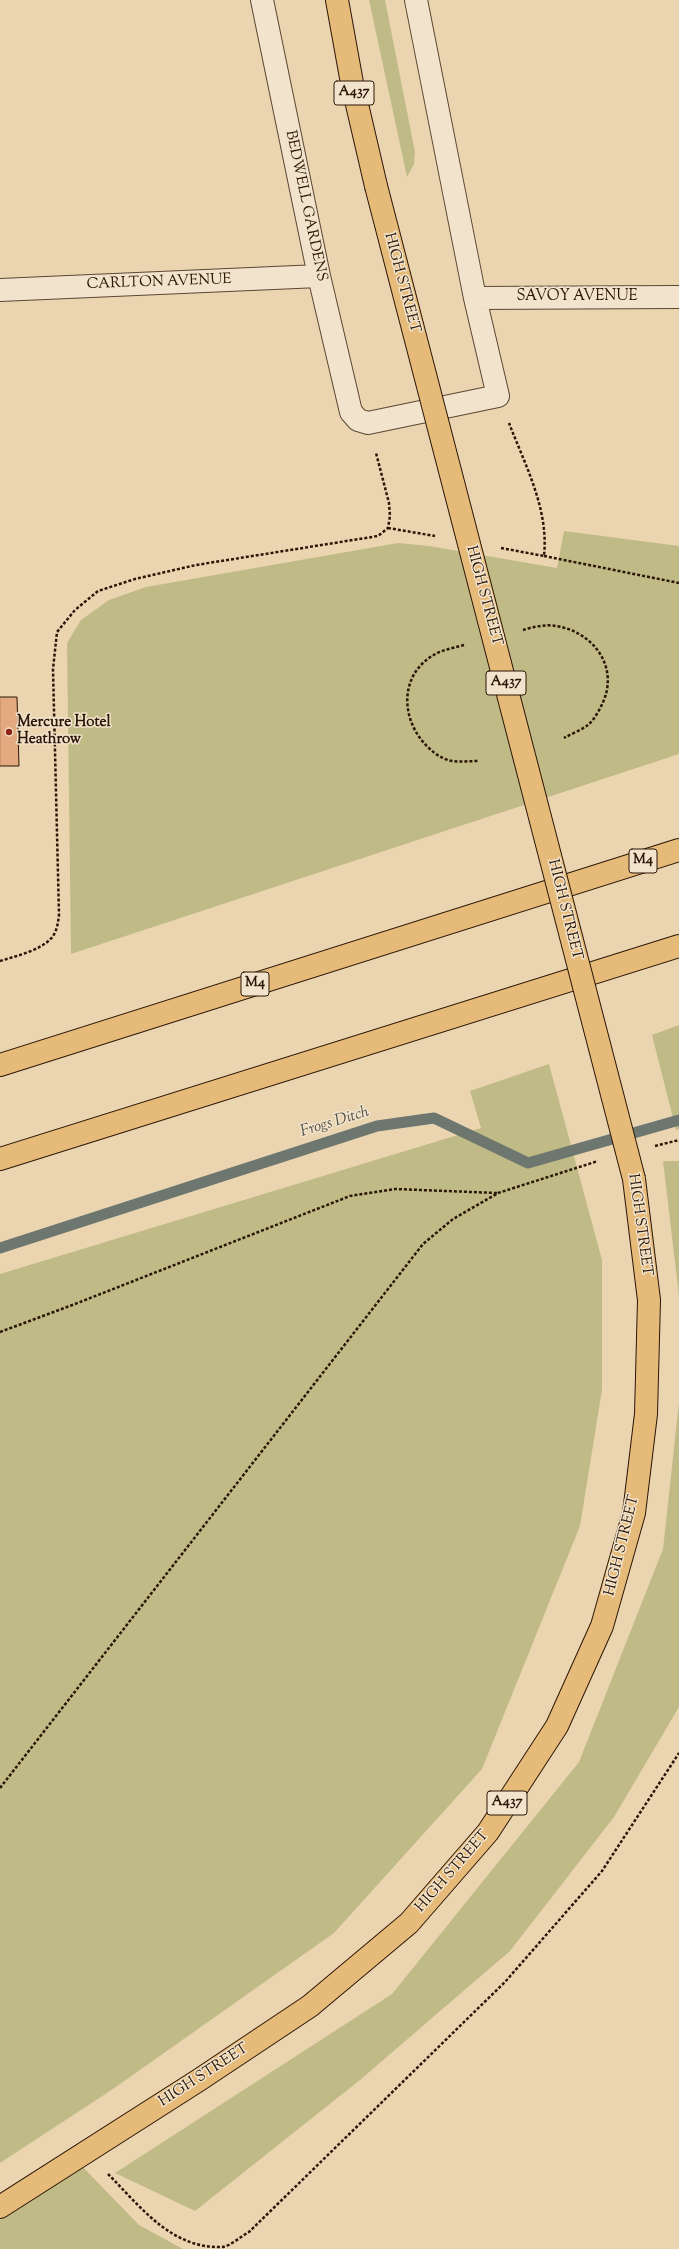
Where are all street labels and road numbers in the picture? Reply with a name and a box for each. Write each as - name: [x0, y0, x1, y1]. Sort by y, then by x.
- road number: A437: [334, 81, 374, 105]
- street label: BEDWELL GARDENS: [280, 129, 330, 283]
- street label: HIGH STREET: [379, 231, 423, 335]
- street label: CARLTON AVENUE: [86, 271, 232, 295]
- street label: SAVOY AVENUE: [516, 288, 638, 306]
- street label: HIGH STREET: [461, 544, 505, 648]
- road number: A437: [486, 671, 526, 695]
- road number: M4: [629, 849, 657, 873]
- street label: HIGH STREET: [543, 858, 585, 962]
- road number: M4: [241, 972, 269, 996]
- street label: HIGH STREET: [623, 1173, 655, 1277]
- street label: HIGH STREET: [602, 1494, 644, 1598]
- road number: A437: [487, 1791, 527, 1815]
- street label: HIGH STREET: [412, 1827, 494, 1917]
- street label: HIGH STREET: [156, 2040, 252, 2112]

